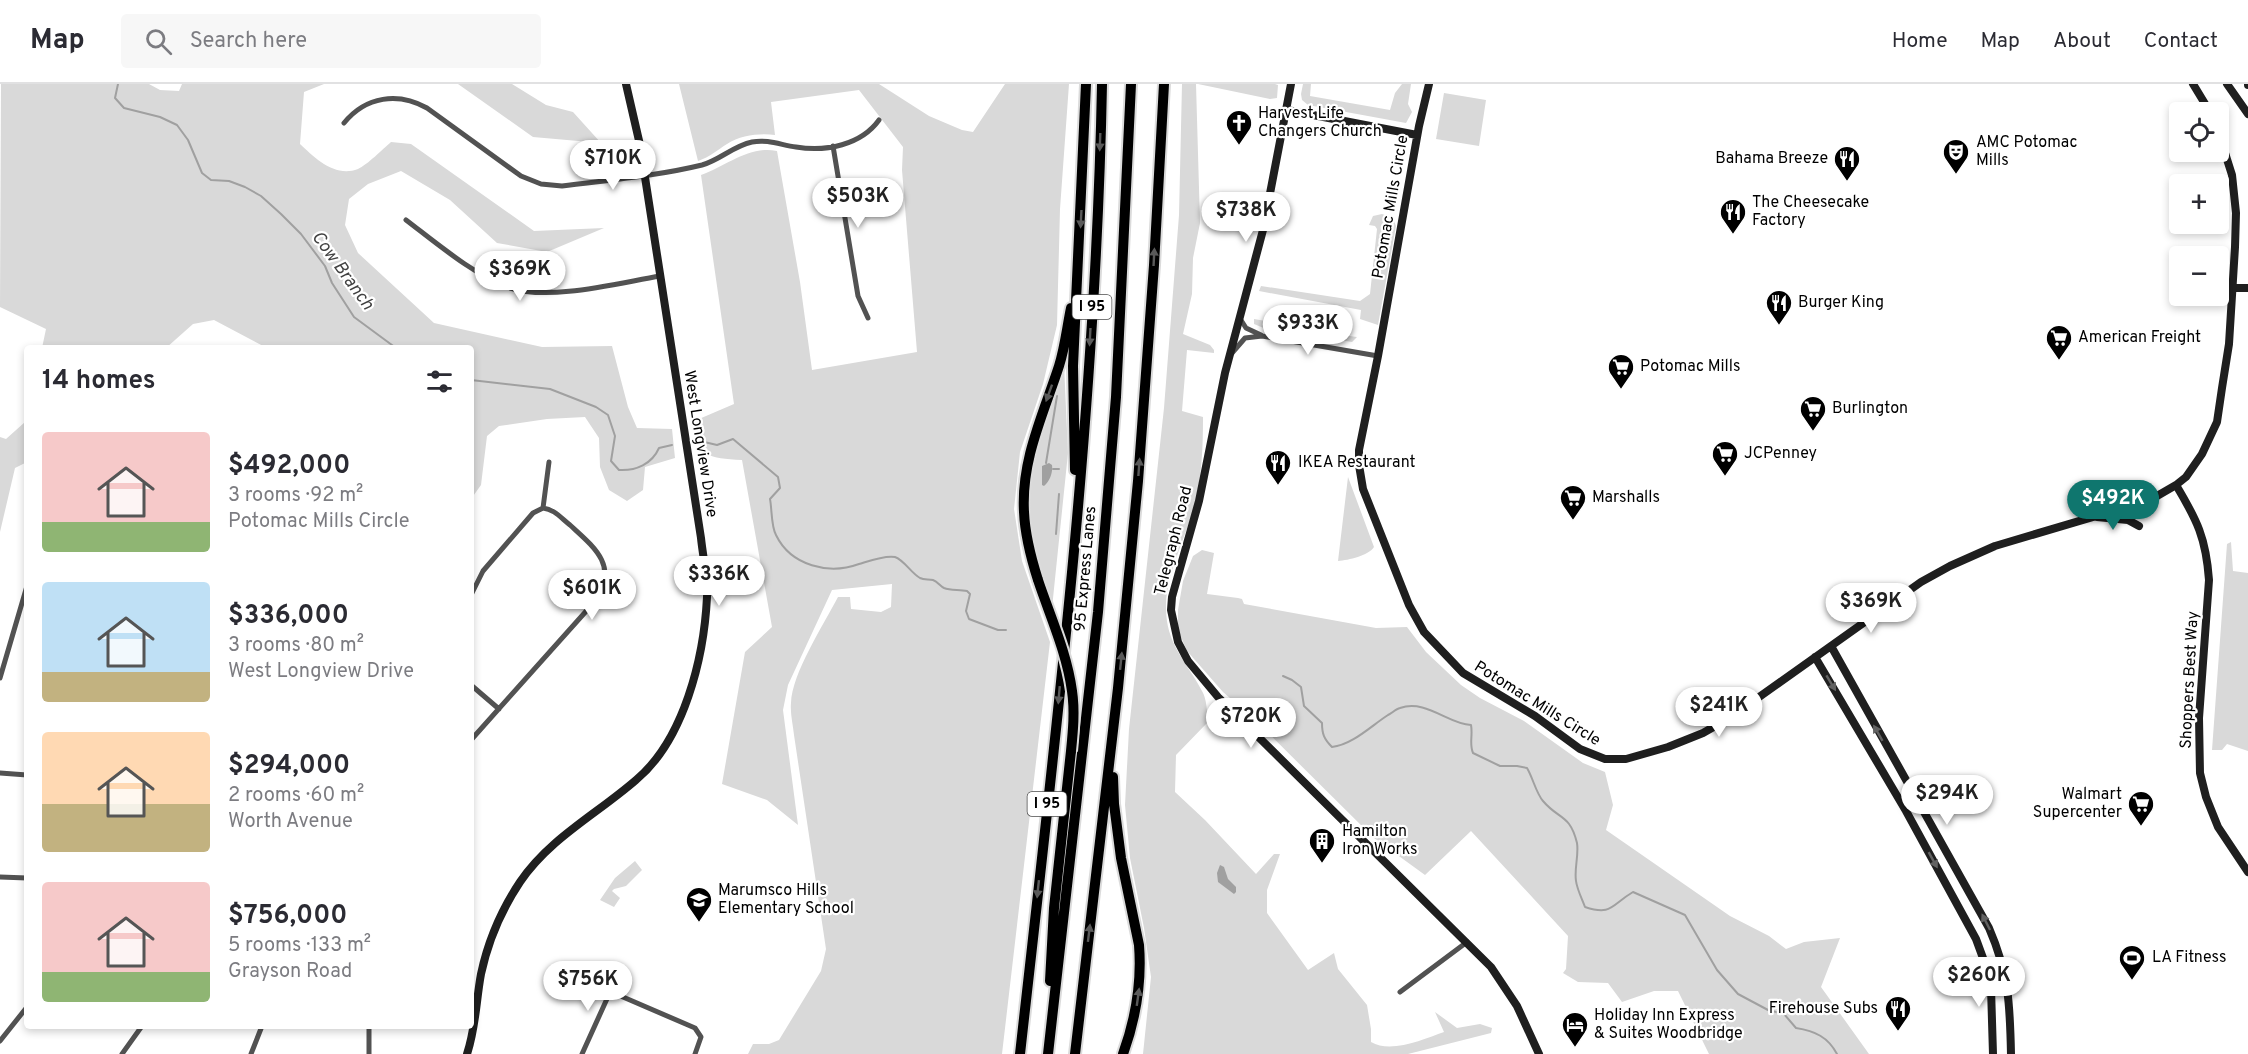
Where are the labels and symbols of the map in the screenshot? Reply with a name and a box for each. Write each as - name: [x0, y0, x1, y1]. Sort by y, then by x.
- place label: Harvest Life Changers Church: [1258, 104, 1382, 142]
- church icon: Harvest Life Changers Church: [1224, 108, 1254, 146]
- one-way arrow: [1096, 133, 1105, 152]
- place label: AMC Potomac Mills: [1976, 133, 2077, 171]
- street label: Potomac Mills Circle: [1369, 134, 1413, 280]
- theatre icon: AMC Potomac Mills: [1941, 137, 1971, 175]
- pin: $710K: [571, 140, 655, 191]
- restaurant icon: Bahama Breeze: [1832, 144, 1862, 182]
- place label: Bahama Breeze: [1715, 149, 1828, 169]
- pin: $503K: [816, 178, 900, 229]
- pin: $738K: [1204, 192, 1288, 243]
- place label: The Cheesecake Factory: [1752, 193, 1869, 231]
- restaurant icon: The Cheesecake Factory: [1718, 197, 1748, 235]
- one-way arrow: [1076, 209, 1086, 228]
- water label: Cow Branch: [306, 227, 379, 315]
- one-way arrow: [1150, 248, 1159, 267]
- pin: $369K: [478, 251, 562, 302]
- restaurant icon: Burger King: [1764, 288, 1794, 326]
- place label: Burger King: [1798, 293, 1884, 313]
- road number: I 95: [1072, 295, 1112, 319]
- pin: $933K: [1266, 305, 1350, 356]
- supermarket icon: American Freight: [2044, 323, 2074, 361]
- one-way arrow: [1085, 328, 1095, 347]
- place label: American Freight: [2078, 328, 2201, 348]
- supermarket icon: Potomac Mills: [1606, 352, 1636, 390]
- place label: Potomac Mills: [1640, 357, 1741, 377]
- street label: West Longview Drive: [678, 369, 722, 519]
- one-way arrow: [1044, 384, 1054, 402]
- supermarket icon: Burlington: [1798, 394, 1828, 432]
- place label: Burlington: [1832, 399, 1908, 419]
- supermarket icon: JCPenney: [1710, 439, 1740, 477]
- place label: JCPenney: [1744, 444, 1817, 464]
- restaurant icon: IKEA Restaurant: [1263, 448, 1293, 486]
- place label: IKEA Restaurant: [1298, 453, 1415, 473]
- one-way arrow: [1134, 457, 1144, 476]
- pin: $492K: [2071, 480, 2155, 531]
- supermarket icon: Marshalls: [1558, 483, 1588, 521]
- street label: Telegraph Road: [1151, 484, 1197, 598]
- place label: Marshalls: [1592, 488, 1660, 508]
- street label: 95 Express Lanes: [1071, 505, 1101, 633]
- pin: $336K: [677, 556, 761, 607]
- pin: $601K: [550, 570, 634, 621]
- pin: $369K: [1829, 583, 1913, 634]
- street label: Shoppers Best Way: [2176, 611, 2204, 749]
- one-way arrow: [1116, 651, 1125, 670]
- street label: Potomac Mills Circle: [1470, 657, 1604, 751]
- one-way arrow: [1825, 674, 1836, 691]
- one-way arrow: [1054, 686, 1064, 705]
- pin: $241K: [1677, 687, 1761, 738]
- pin: $720K: [1209, 698, 1293, 749]
- one-way arrow: [1873, 724, 1883, 741]
- pin: $294K: [1905, 775, 1989, 826]
- place label: Walmart Supercenter: [2033, 785, 2122, 823]
- supermarket icon: Walmart Supercenter: [2126, 789, 2156, 827]
- road number: I 95: [1028, 792, 1066, 816]
- place label: Hamilton Iron Works: [1342, 822, 1417, 860]
- building icon: Hamilton Iron Works: [1307, 826, 1337, 864]
- one-way arrow: [1928, 852, 1938, 869]
- one-way arrow: [1033, 880, 1043, 899]
- place label: Marumsco Hills Elementary School: [718, 881, 854, 919]
- school or university icon: Marumsco Hills Elementary School: [684, 885, 714, 923]
- one-way arrow: [1981, 914, 1990, 931]
- one-way arrow: [1085, 924, 1094, 943]
- sports icon: LA Fitness: [2117, 943, 2147, 981]
- place label: LA Fitness: [2152, 948, 2226, 968]
- pin: $260K: [1937, 957, 2021, 1008]
- pin: $756K: [546, 961, 630, 1012]
- one-way arrow: [1133, 988, 1142, 1007]
- restaurant icon: Firehouse Subs: [1883, 994, 1913, 1032]
- place label: Firehouse Subs: [1769, 999, 1878, 1019]
- place label: Holiday Inn Express & Suites Woodbridge: [1594, 1006, 1743, 1044]
- hotel icon: Holiday Inn Express & Suites Woodbridge: [1560, 1010, 1590, 1048]

